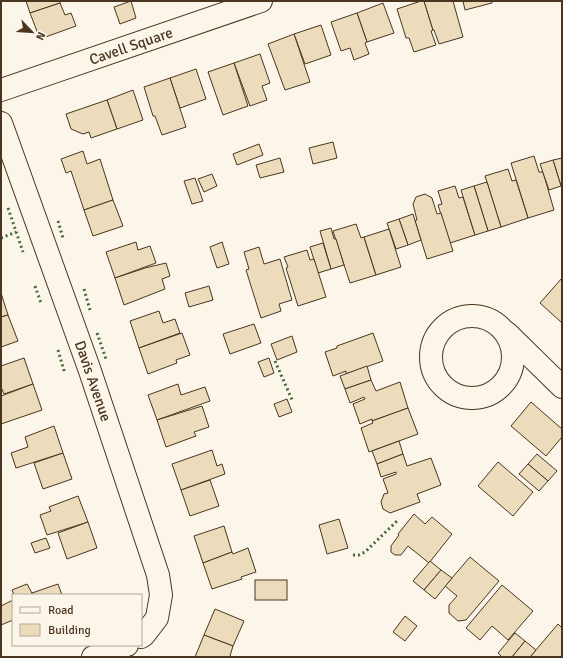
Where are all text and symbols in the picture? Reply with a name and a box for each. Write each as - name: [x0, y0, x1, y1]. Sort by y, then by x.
- north arrow: [12, 12, 52, 52]
- street label: Cavell Square: [87, 23, 175, 69]
- text: N: [33, 30, 48, 42]
- street label: Davis Avenue: [71, 338, 115, 424]
- legend: [12, 594, 142, 646]
- text: Road: [48, 603, 74, 618]
- text: Building: [48, 623, 91, 638]

